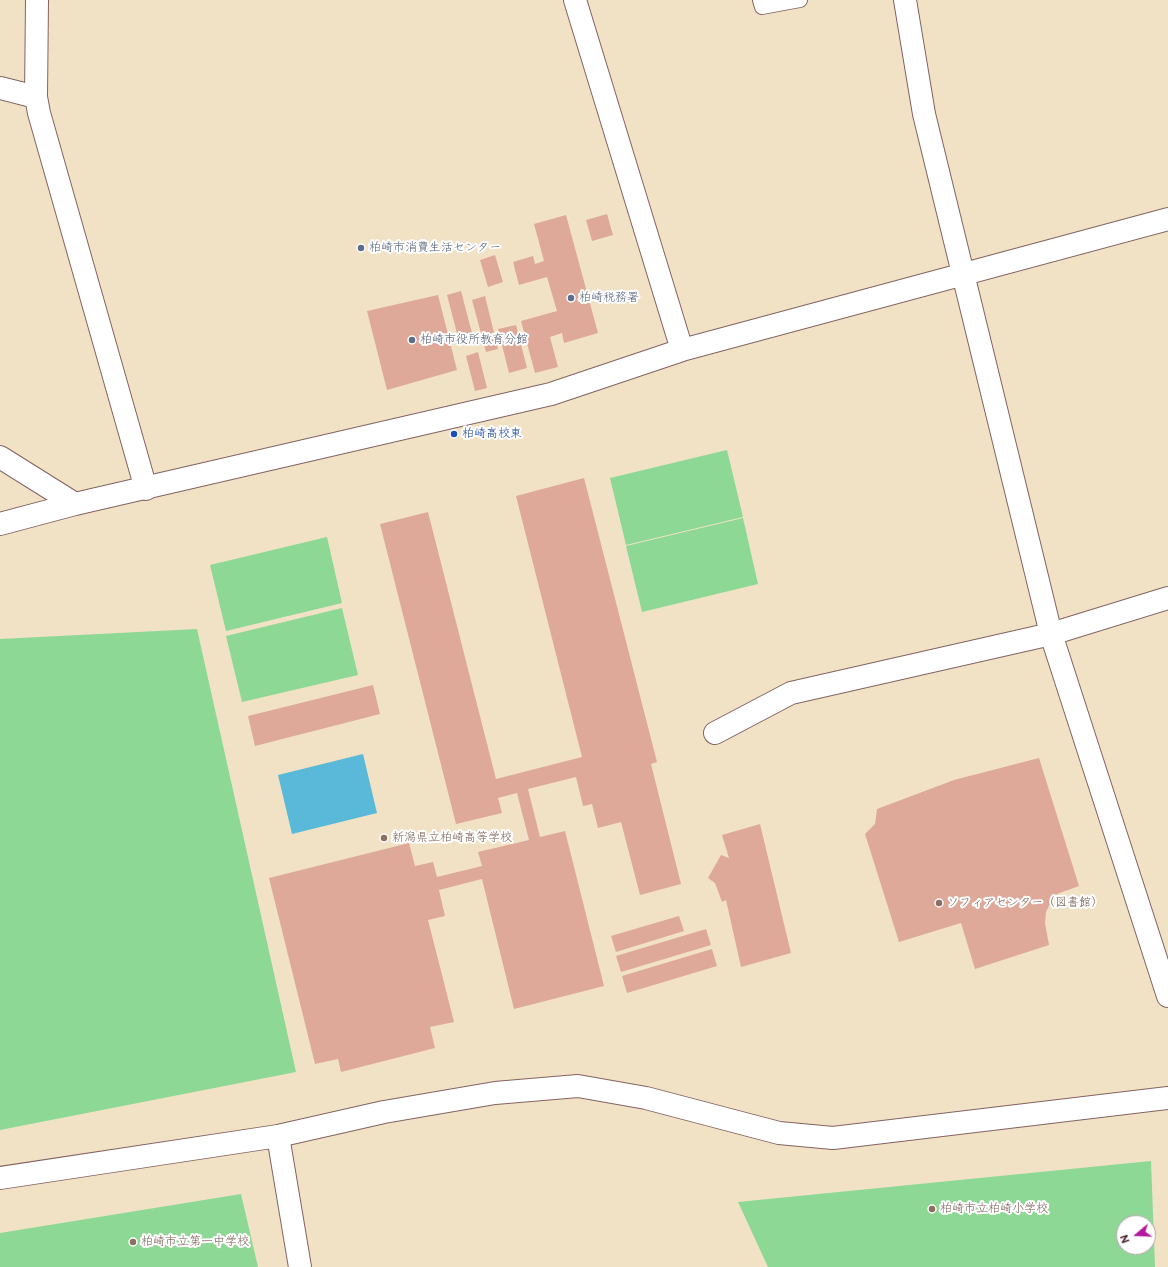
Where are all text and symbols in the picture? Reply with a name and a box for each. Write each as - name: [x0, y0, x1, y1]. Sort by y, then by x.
- place label: 柏崎市消費生活センター: [369, 241, 501, 255]
- marker: 柏崎市消費生活センター: [356, 243, 366, 253]
- place label: 柏崎税務署: [579, 291, 639, 305]
- marker: 柏崎税務署: [566, 293, 576, 303]
- place label: 柏崎市役所教育分館: [420, 333, 528, 347]
- marker: 柏崎市役所教育分館: [407, 335, 417, 345]
- place label: 柏崎高校東: [462, 427, 522, 441]
- marker: 柏崎高校東: [449, 429, 459, 439]
- place label: 新潟県立柏崎高等学校: [392, 831, 512, 845]
- marker: 新潟県立柏崎高等学校: [379, 833, 389, 843]
- place label: ソフィアセンター（図書館）: [947, 896, 1103, 910]
- marker: ソフィアセンター（図書館）: [934, 898, 944, 908]
- place label: 柏崎市立柏崎小学校: [940, 1202, 1048, 1216]
- marker: 柏崎市立柏崎小学校: [927, 1204, 937, 1214]
- north arrow: [1116, 1215, 1156, 1255]
- text: N: [1118, 1233, 1133, 1245]
- place label: 柏崎市立第一中学校: [141, 1235, 249, 1249]
- marker: 柏崎市立第一中学校: [128, 1237, 138, 1247]

